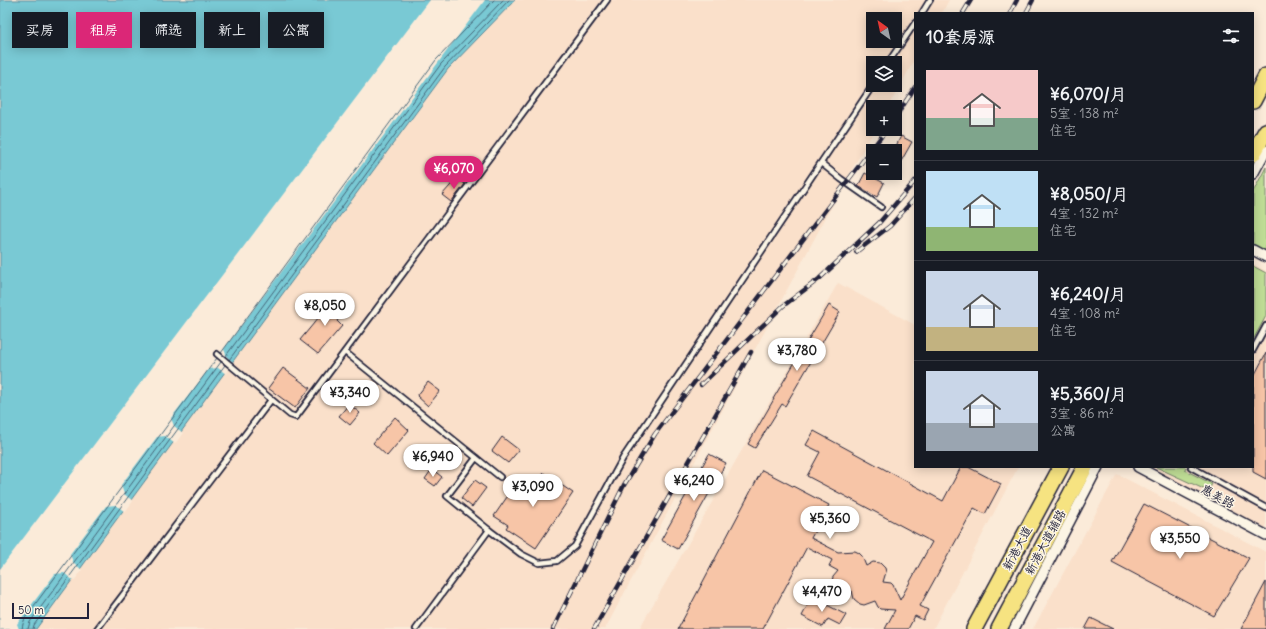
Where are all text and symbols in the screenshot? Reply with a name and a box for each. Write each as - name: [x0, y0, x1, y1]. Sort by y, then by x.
- chip: 买房: [12, 12, 68, 48]
- chip: 租房: [76, 12, 132, 48]
- chip: 筛选: [140, 12, 196, 48]
- chip: 新上: [204, 12, 260, 48]
- chip: 公寓: [268, 12, 324, 48]
- north arrow: [866, 12, 902, 48]
- map controls: [866, 12, 902, 180]
- icon: filters: [1220, 25, 1242, 47]
- text: 10套房源: [926, 26, 995, 48]
- button: layers: [866, 56, 902, 92]
- text: ¥6,070/月: [1050, 83, 1127, 105]
- icon: home: [958, 86, 1006, 134]
- button: +: [866, 100, 902, 136]
- text: 5室 · 138 m²: [1050, 105, 1119, 122]
- text: 住宅: [1050, 122, 1076, 139]
- button: −: [866, 144, 902, 180]
- pin: ¥6,070: [421, 156, 487, 190]
- text: ¥6,070: [433, 160, 475, 177]
- text: ¥8,050/月: [1050, 183, 1128, 205]
- icon: home: [958, 187, 1006, 235]
- text: 4室 · 132 m²: [1050, 205, 1119, 222]
- text: 住宅: [1050, 222, 1076, 239]
- text: ¥6,240/月: [1050, 283, 1126, 305]
- icon: home: [958, 287, 1006, 335]
- pin: ¥8,050: [292, 293, 358, 327]
- text: ¥8,050: [304, 297, 346, 314]
- text: 4室 · 108 m²: [1050, 305, 1120, 322]
- text: 住宅: [1050, 322, 1076, 339]
- pin: ¥3,780: [764, 338, 830, 372]
- text: ¥3,780: [777, 342, 817, 359]
- pin: ¥3,340: [317, 380, 383, 414]
- text: ¥5,360/月: [1050, 383, 1127, 405]
- text: ¥3,340: [329, 384, 371, 401]
- icon: home: [958, 387, 1006, 435]
- text: 3室 · 86 m²: [1050, 405, 1114, 422]
- text: 公寓: [1050, 422, 1076, 439]
- pin: ¥6,940: [400, 444, 466, 478]
- text: ¥6,940: [412, 448, 454, 465]
- pin: ¥6,240: [661, 468, 727, 502]
- text: ¥6,240: [674, 472, 714, 489]
- pin: ¥3,090: [500, 474, 566, 508]
- text: ¥3,090: [512, 478, 554, 495]
- street label: 惠美路: [1199, 481, 1237, 511]
- pin: ¥5,360: [797, 506, 863, 540]
- street label: 新港大道辅路: [1021, 507, 1069, 577]
- text: ¥5,360: [809, 510, 851, 527]
- street label: 新港大道: [999, 523, 1035, 573]
- pin: ¥3,550: [1147, 526, 1213, 560]
- text: ¥3,550: [1159, 530, 1201, 547]
- pin: ¥4,470: [789, 579, 855, 613]
- text: ¥4,470: [802, 583, 842, 600]
- scale bar: [12, 601, 89, 620]
- text: 50 m: [18, 603, 44, 617]

